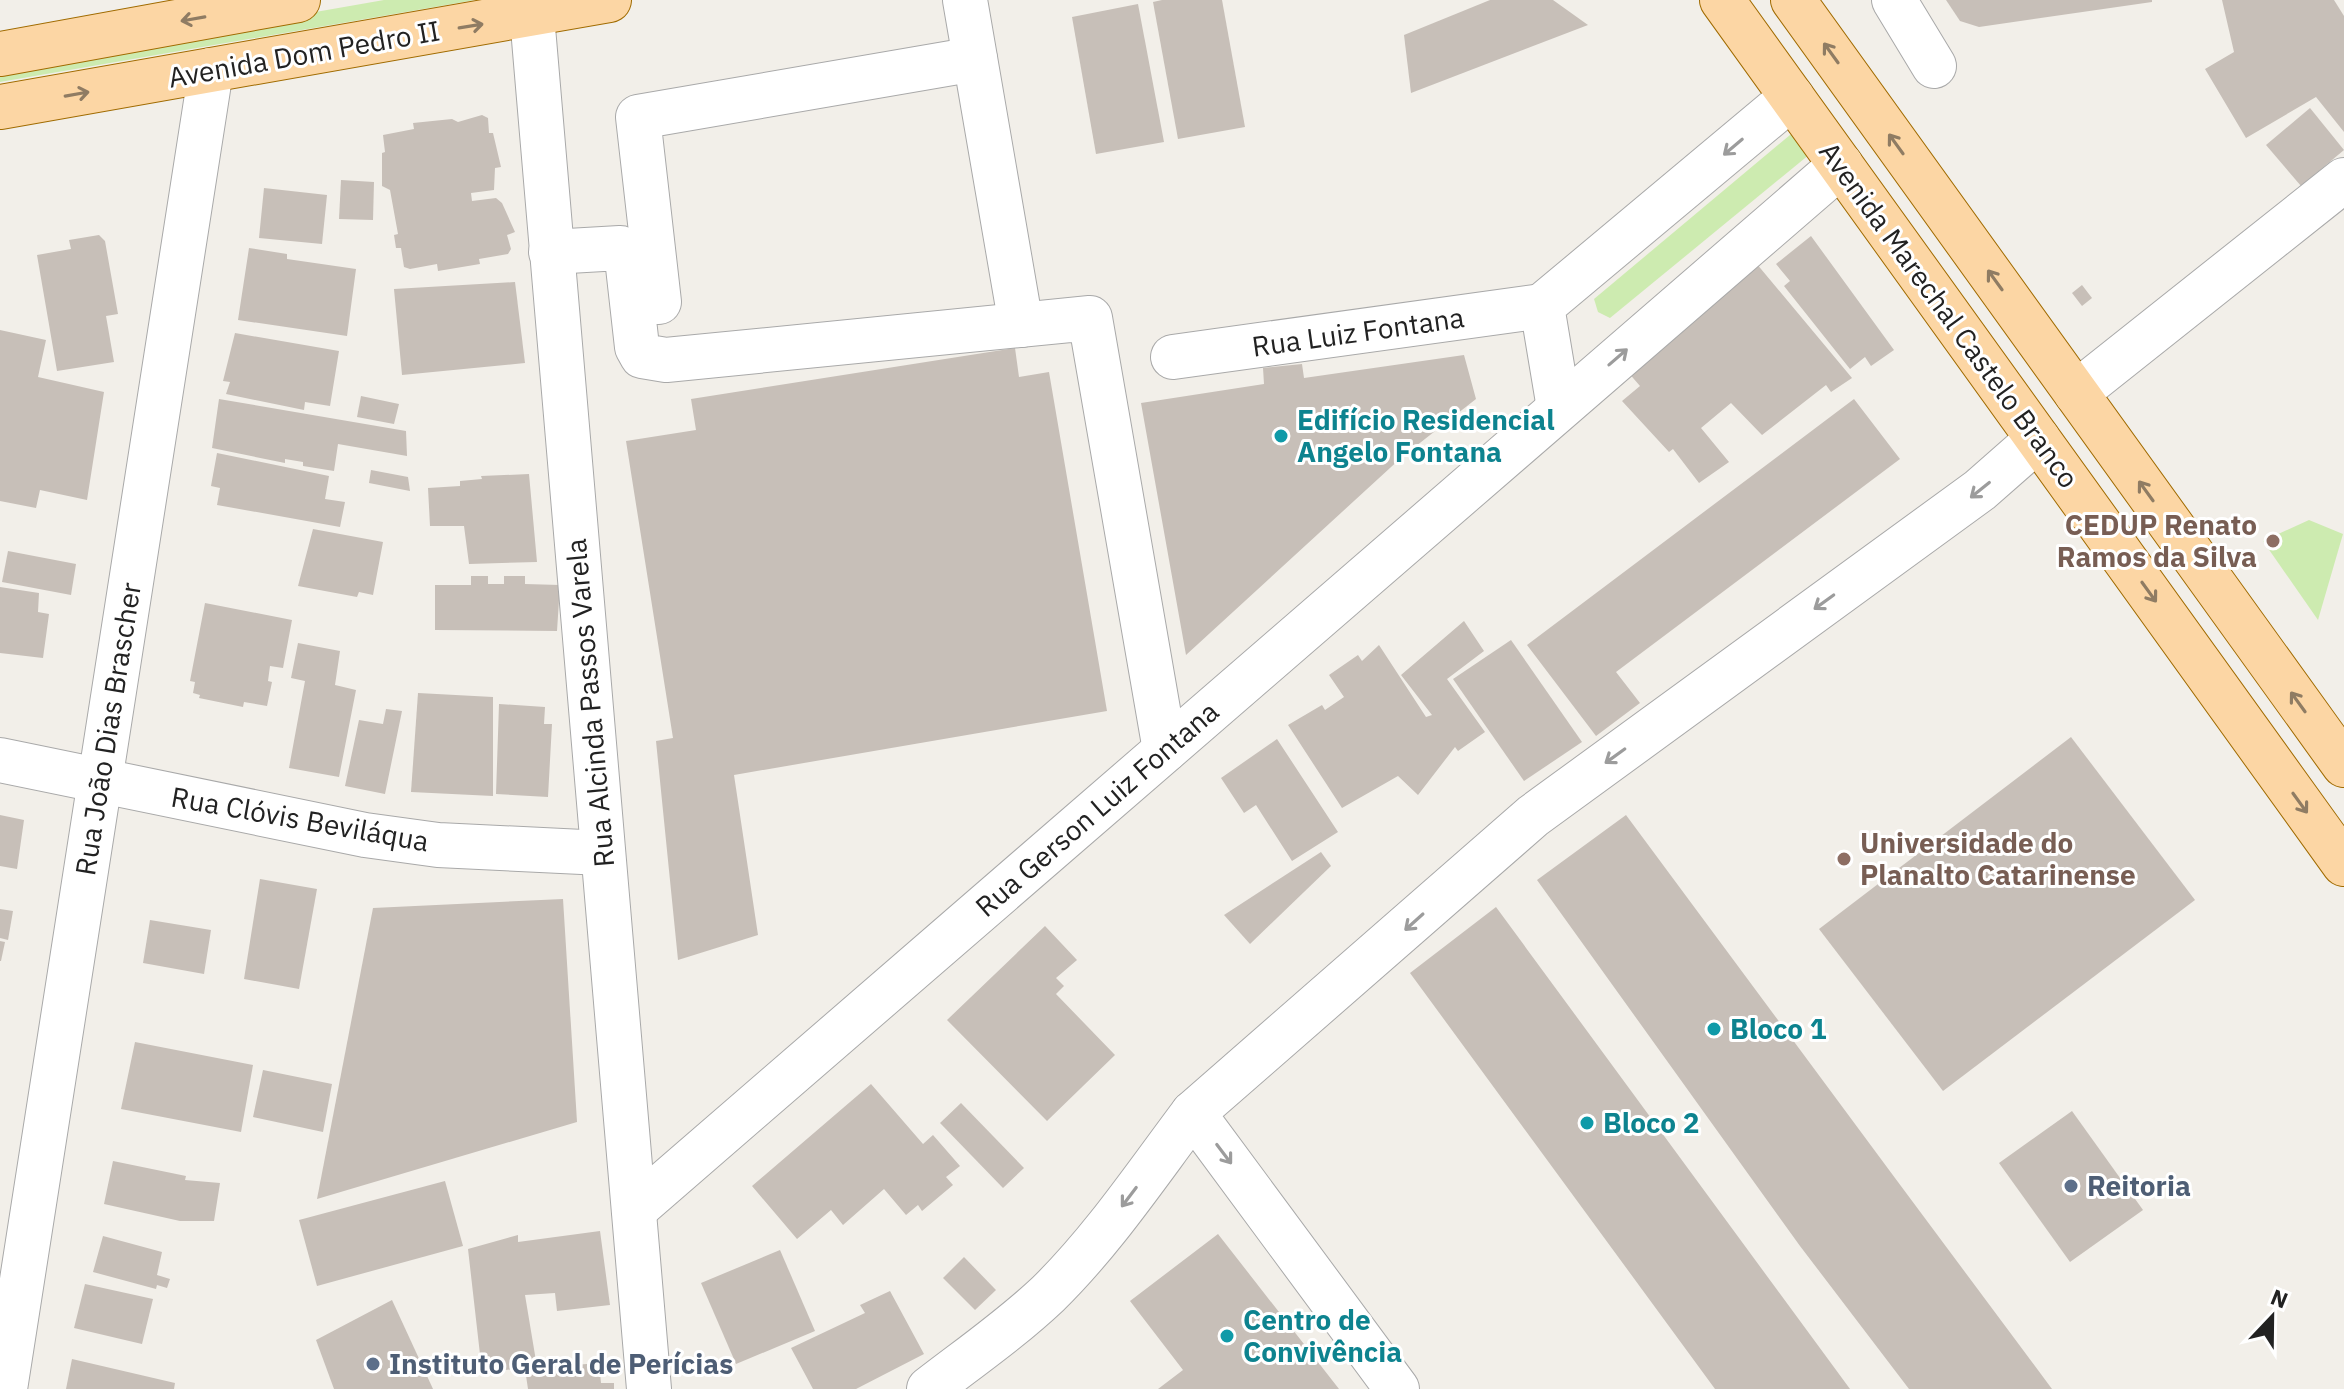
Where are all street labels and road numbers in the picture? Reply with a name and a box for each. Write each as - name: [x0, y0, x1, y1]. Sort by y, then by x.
- street label: Avenida Dom Pedro II: [165, 11, 443, 96]
- street label: Avenida Marechal Castelo Branco: [1811, 134, 2088, 495]
- street label: Rua Luiz Fontana: [1249, 298, 1466, 365]
- street label: Rua Alcinda Passos Varela: [557, 537, 622, 869]
- street label: Rua João Dias Brascher: [66, 580, 149, 878]
- street label: Rua Gerson Luiz Fontana: [967, 693, 1226, 925]
- street label: Rua Clóvis Beviláqua: [168, 778, 432, 859]

